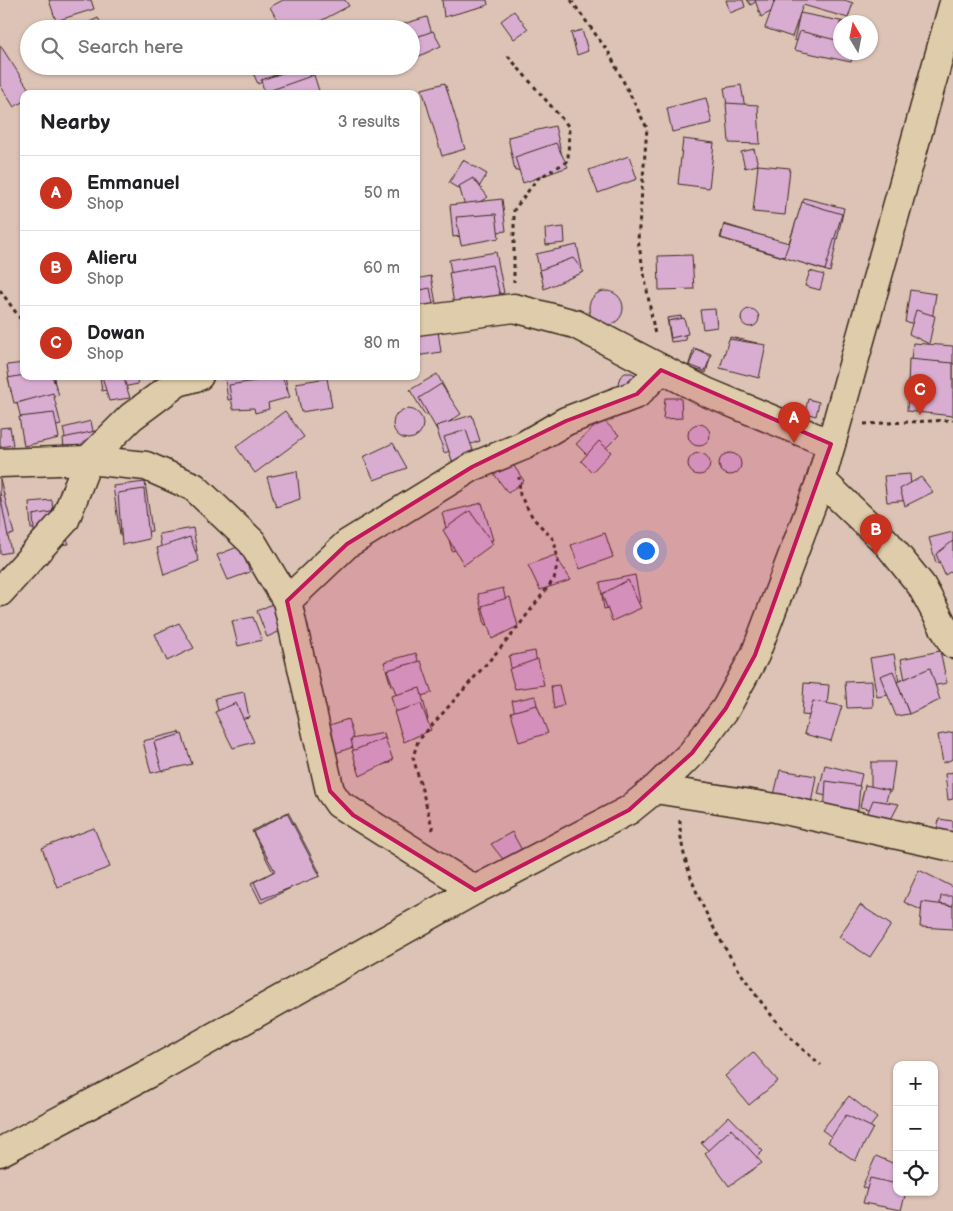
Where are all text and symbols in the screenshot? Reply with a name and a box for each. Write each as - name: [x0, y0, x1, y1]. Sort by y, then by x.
- north arrow: [833, 15, 878, 60]
- search box: [20, 20, 420, 75]
- icon: search: [38, 34, 66, 62]
- text: Search here: [78, 36, 183, 59]
- text: Nearby: [40, 110, 110, 135]
- text: 3 results: [338, 113, 400, 132]
- text: Emmanuel: [87, 172, 180, 195]
- text: A: [51, 184, 61, 203]
- text: 50 m: [364, 184, 400, 203]
- text: Shop: [87, 195, 124, 214]
- text: Alieru: [87, 247, 137, 270]
- text: B: [50, 259, 62, 278]
- text: 60 m: [363, 259, 400, 278]
- text: Shop: [87, 270, 124, 289]
- text: Dowan: [87, 322, 145, 345]
- text: C: [50, 334, 62, 353]
- text: 80 m: [364, 334, 400, 353]
- text: Shop: [87, 345, 124, 364]
- pin: C: [904, 374, 936, 415]
- pin: A: [778, 402, 810, 443]
- pin: B: [860, 514, 892, 555]
- your location: [633, 538, 659, 564]
- map controls: [893, 1061, 938, 1196]
- button: +: [893, 1061, 938, 1106]
- button: −: [893, 1106, 938, 1151]
- button: locate: [893, 1151, 938, 1196]

